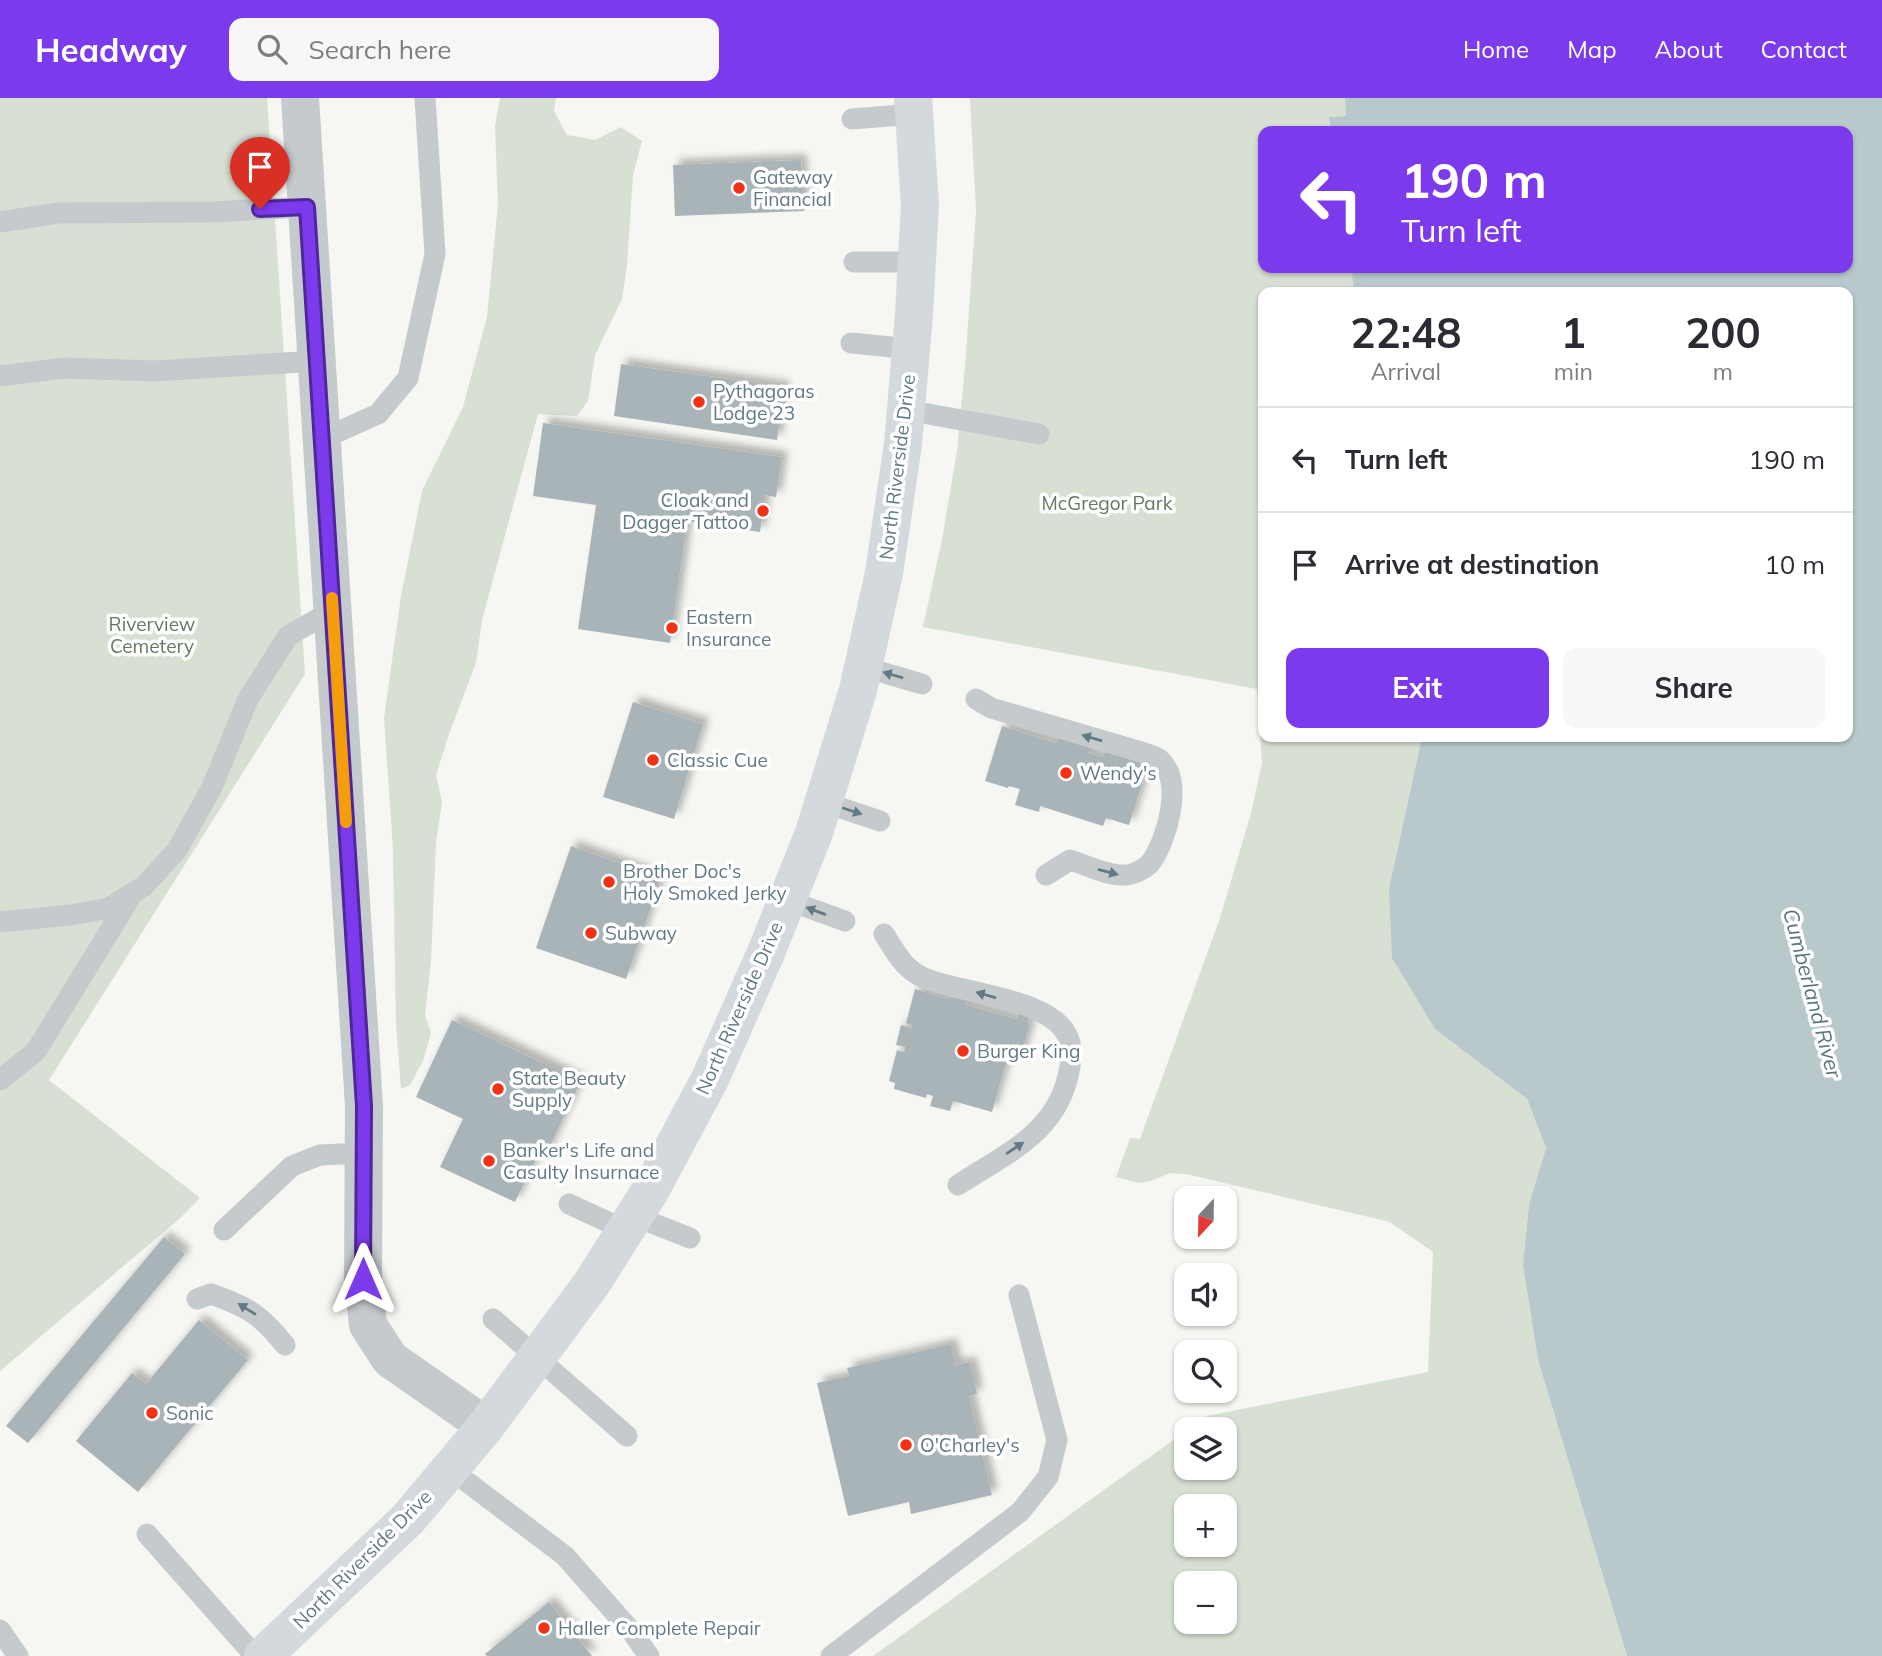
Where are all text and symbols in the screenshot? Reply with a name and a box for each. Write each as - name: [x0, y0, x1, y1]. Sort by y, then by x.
- search box: [229, 18, 719, 81]
- text: Headway: [35, 29, 187, 70]
- icon: search: [253, 30, 291, 68]
- text: Search here: [309, 33, 451, 66]
- text: Home: [1463, 34, 1529, 64]
- text: Map: [1567, 34, 1617, 64]
- text: About: [1655, 34, 1723, 64]
- text: Contact: [1761, 34, 1847, 64]
- pin: [230, 137, 290, 209]
- icon: arrive: [241, 148, 279, 186]
- text: 190 m: [1401, 149, 1547, 210]
- icon: left: [1286, 154, 1377, 245]
- place label: Gateway Financial: [753, 165, 833, 211]
- marker: Gateway Financial: [731, 180, 747, 196]
- text: Turn left: [1401, 210, 1521, 250]
- text: 22:48: [1350, 306, 1461, 359]
- text: 1: [1561, 306, 1586, 359]
- text: 200: [1685, 306, 1761, 359]
- text: Arrival: [1371, 357, 1441, 386]
- text: min: [1554, 357, 1593, 386]
- text: m: [1713, 357, 1733, 386]
- street label: North Riverside Drive: [874, 373, 920, 561]
- place label: Pythagoras Lodge 23: [713, 379, 815, 425]
- marker: Pythagoras Lodge 23: [691, 394, 707, 410]
- icon: left: [1286, 441, 1324, 479]
- text: Turn left: [1345, 443, 1447, 476]
- text: 190 m: [1749, 443, 1825, 476]
- place label: Cloak and Dagger Tattoo: [622, 488, 749, 534]
- park label: McGregor Park: [1042, 491, 1173, 515]
- marker: Cloak and Dagger Tattoo: [755, 503, 771, 519]
- icon: arrive: [1286, 546, 1324, 584]
- text: Arrive at destination: [1345, 548, 1600, 581]
- text: 10 m: [1764, 548, 1825, 581]
- place label: Eastern Insurance: [686, 605, 771, 651]
- park label: Riverview Cemetery: [109, 612, 195, 658]
- marker: Eastern Insurance: [664, 620, 680, 636]
- button: Exit: [1286, 648, 1549, 728]
- button: Share: [1563, 648, 1825, 728]
- one-way arrow: [882, 670, 903, 680]
- one-way arrow: [1082, 732, 1103, 742]
- place label: Classic Cue: [667, 748, 768, 772]
- marker: Classic Cue: [645, 752, 661, 768]
- place label: Wendy's: [1080, 761, 1157, 785]
- marker: Wendy's: [1058, 765, 1074, 781]
- one-way arrow: [841, 807, 862, 817]
- place label: Brother Doc's Holy Smoked Jerky: [623, 859, 787, 905]
- one-way arrow: [1098, 867, 1119, 877]
- marker: Brother Doc's Holy Smoked Jerky: [601, 874, 617, 890]
- one-way arrow: [806, 905, 827, 916]
- water label: Cumberland River: [1778, 906, 1848, 1082]
- street label: North Riverside Drive: [690, 918, 788, 1098]
- place label: Subway: [605, 921, 677, 945]
- marker: Subway: [583, 925, 599, 941]
- one-way arrow: [975, 989, 997, 1000]
- place label: Burger King: [977, 1039, 1080, 1063]
- marker: Burger King: [955, 1043, 971, 1059]
- place label: State Beauty Supply: [512, 1066, 626, 1112]
- marker: State Beauty Supply: [490, 1081, 506, 1097]
- place label: Banker's Life and Casulty Insurnace: [503, 1138, 659, 1184]
- one-way arrow: [1006, 1141, 1024, 1155]
- marker: Banker's Life and Casulty Insurnace: [481, 1153, 497, 1169]
- north arrow: [1174, 1186, 1237, 1250]
- map controls: [1174, 1186, 1237, 1634]
- position arrow: [326, 1242, 400, 1316]
- button: sound: [1174, 1263, 1237, 1326]
- one-way arrow: [237, 1302, 256, 1315]
- button: search: [1174, 1340, 1237, 1403]
- place label: Sonic: [166, 1401, 214, 1425]
- marker: Sonic: [144, 1405, 160, 1421]
- button: layers: [1174, 1417, 1237, 1480]
- place label: O'Charley's: [920, 1433, 1020, 1457]
- marker: O'Charley's: [898, 1437, 914, 1453]
- street label: North Riverside Drive: [288, 1485, 436, 1633]
- button: +: [1174, 1494, 1237, 1557]
- button: −: [1174, 1571, 1237, 1634]
- place label: Haller Complete Repair: [558, 1616, 761, 1640]
- marker: Haller Complete Repair: [536, 1620, 552, 1636]

